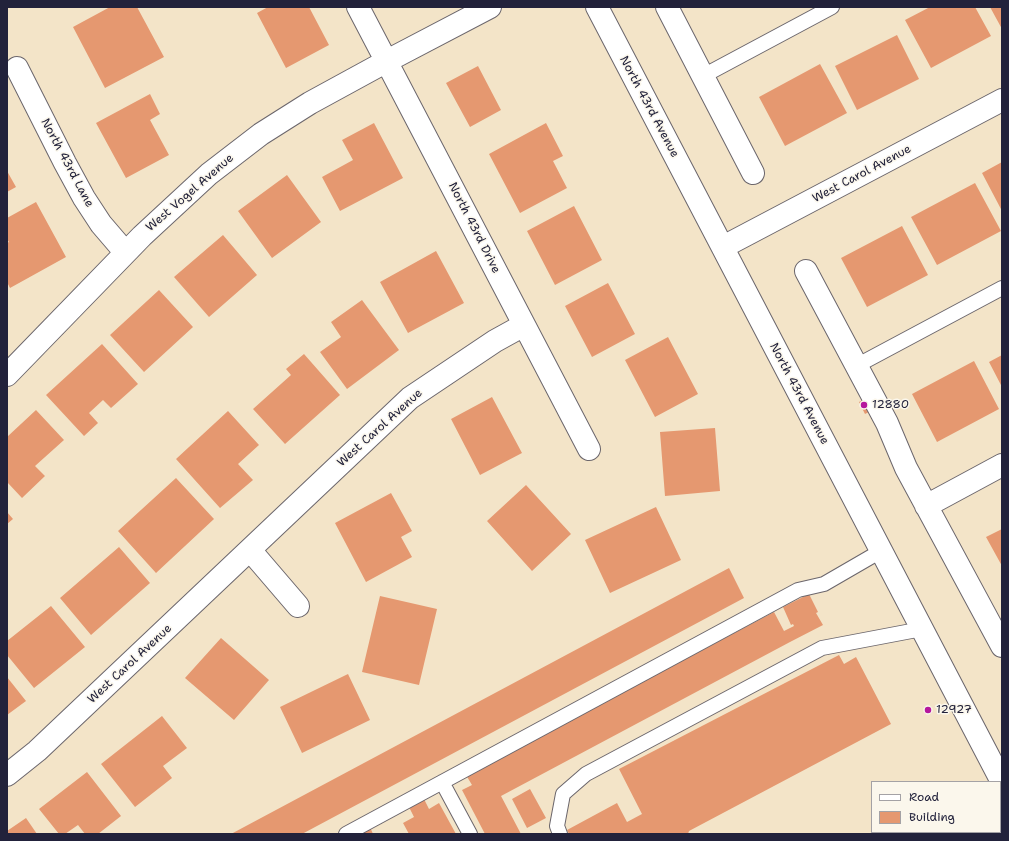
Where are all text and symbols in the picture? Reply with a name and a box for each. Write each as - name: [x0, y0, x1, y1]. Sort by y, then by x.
- street label: North 43rd Avenue: [616, 54, 682, 160]
- street label: North 43rd Lane: [37, 116, 97, 210]
- street label: West Carol Avenue: [810, 142, 914, 206]
- street label: West Vogel Avenue: [143, 151, 237, 235]
- street label: North 43rd Drive: [445, 180, 503, 276]
- street label: North 43rd Avenue: [766, 341, 832, 447]
- street label: West Carol Avenue: [334, 386, 426, 470]
- place label: 12880: [872, 398, 909, 412]
- marker: 12880: [859, 400, 869, 410]
- street label: West Carol Avenue: [85, 621, 175, 707]
- place label: 12927: [936, 703, 972, 717]
- marker: 12927: [923, 705, 933, 715]
- legend: [871, 781, 1001, 833]
- text: Road: [909, 789, 939, 805]
- text: Building: [909, 809, 955, 825]

